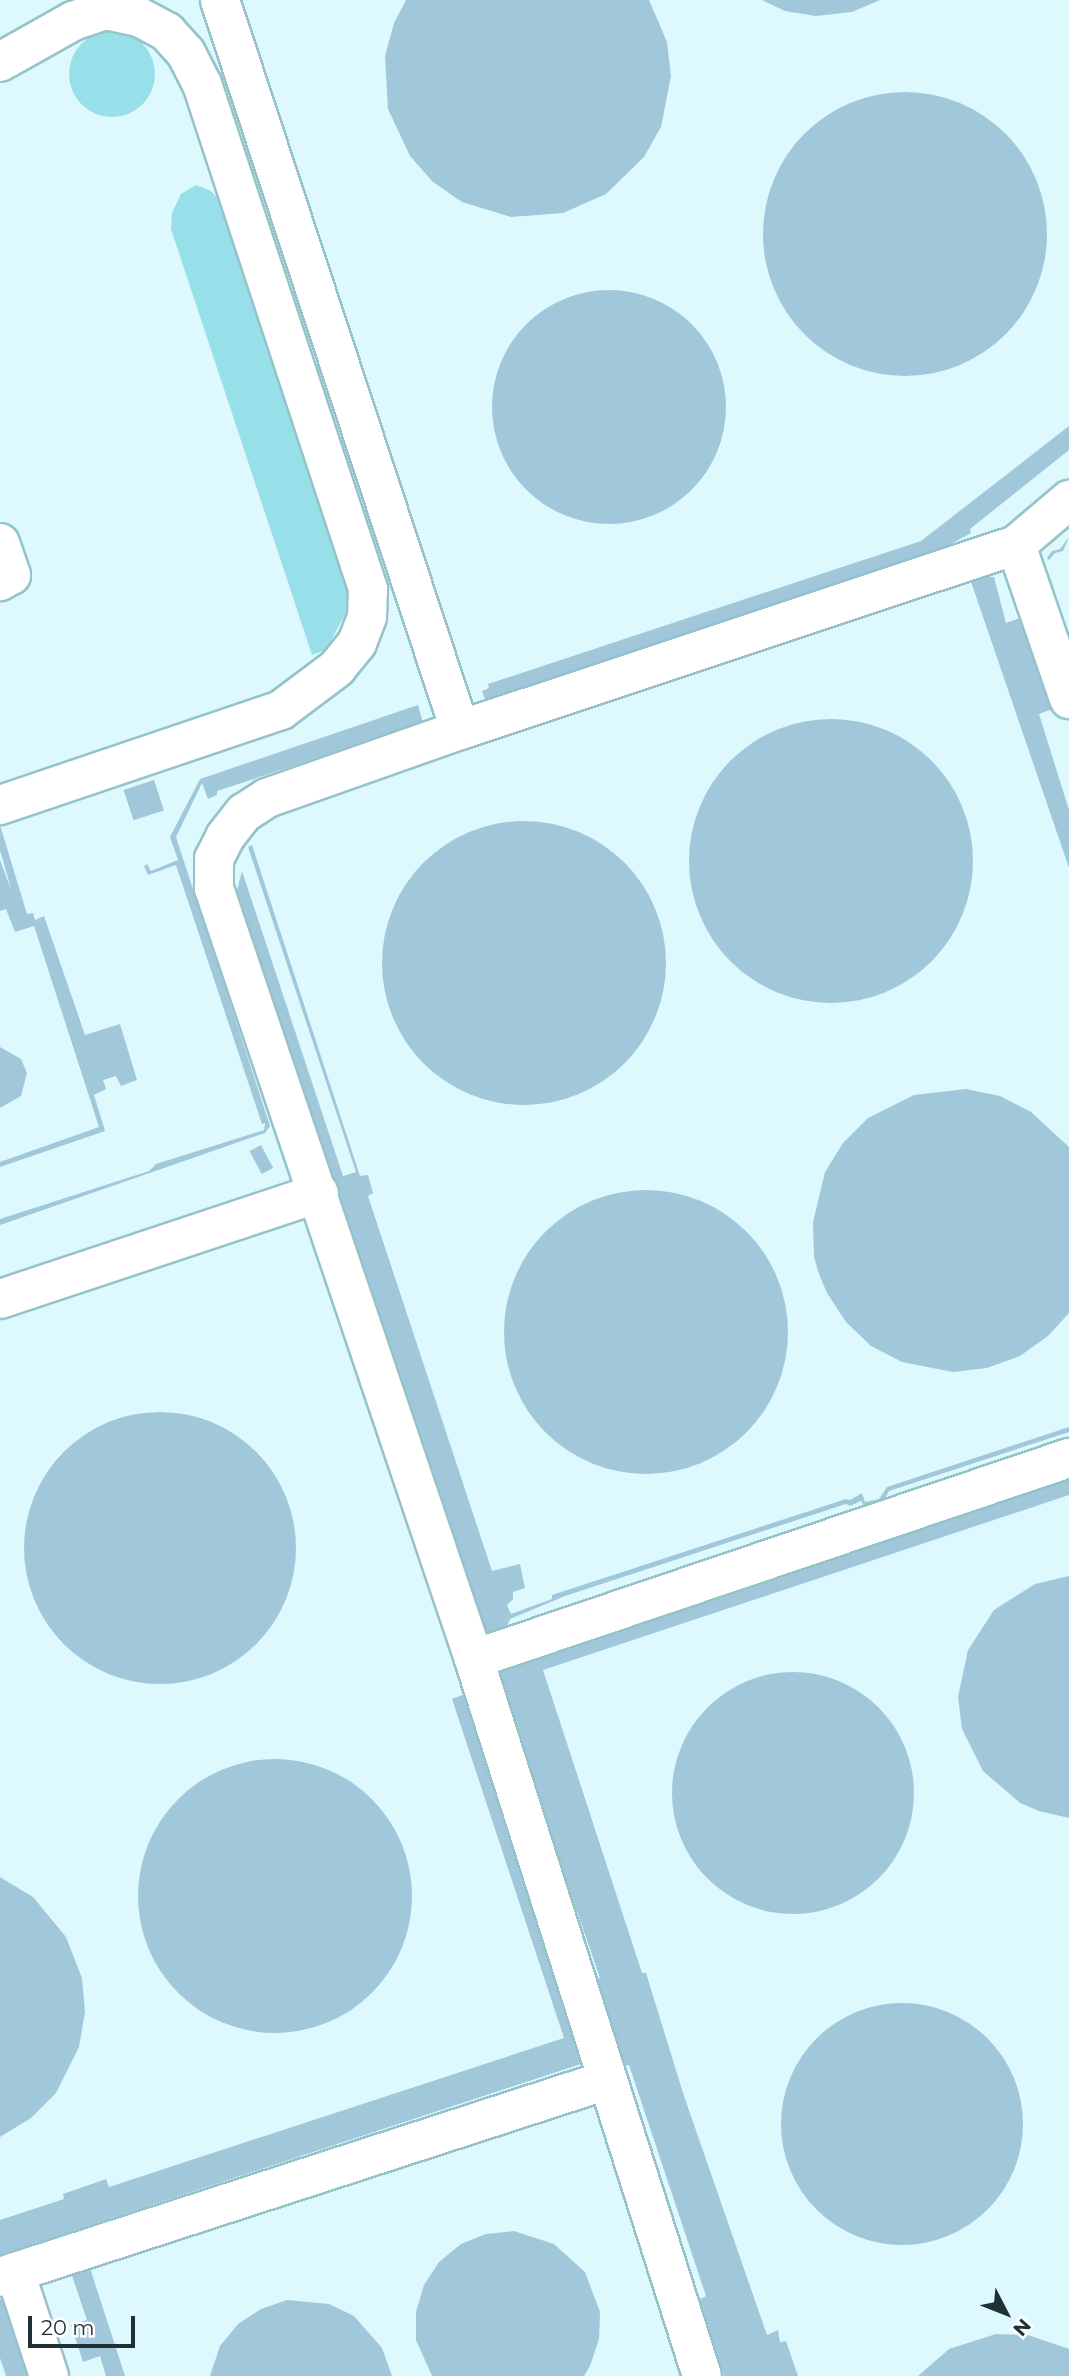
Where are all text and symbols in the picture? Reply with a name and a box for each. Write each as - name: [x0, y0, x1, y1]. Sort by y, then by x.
- north arrow: [971, 2278, 1041, 2348]
- scale bar: [32, 2302, 138, 2346]
- text: N: [1008, 2314, 1036, 2341]
- text: 20 m: [41, 2315, 95, 2340]

